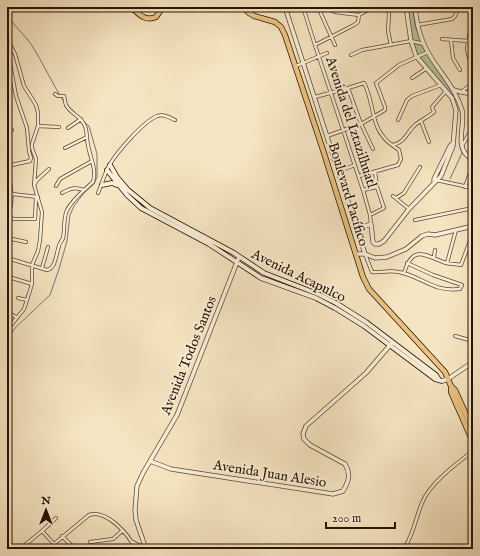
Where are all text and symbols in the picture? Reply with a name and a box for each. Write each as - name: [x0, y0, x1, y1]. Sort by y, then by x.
- street label: Avenida del Iztazilhuatl: [321, 53, 381, 190]
- street label: Boulevard Pacífico: [324, 140, 373, 249]
- street label: Avenida Acapulco: [247, 245, 349, 307]
- street label: Avenida Todos Santos: [156, 293, 221, 418]
- street label: Avenida Juan Alesio: [211, 456, 328, 492]
- north arrow: [26, 490, 66, 530]
- text: N: [40, 494, 51, 508]
- scale bar: [326, 504, 395, 530]
- text: 200 m: [332, 511, 361, 526]

